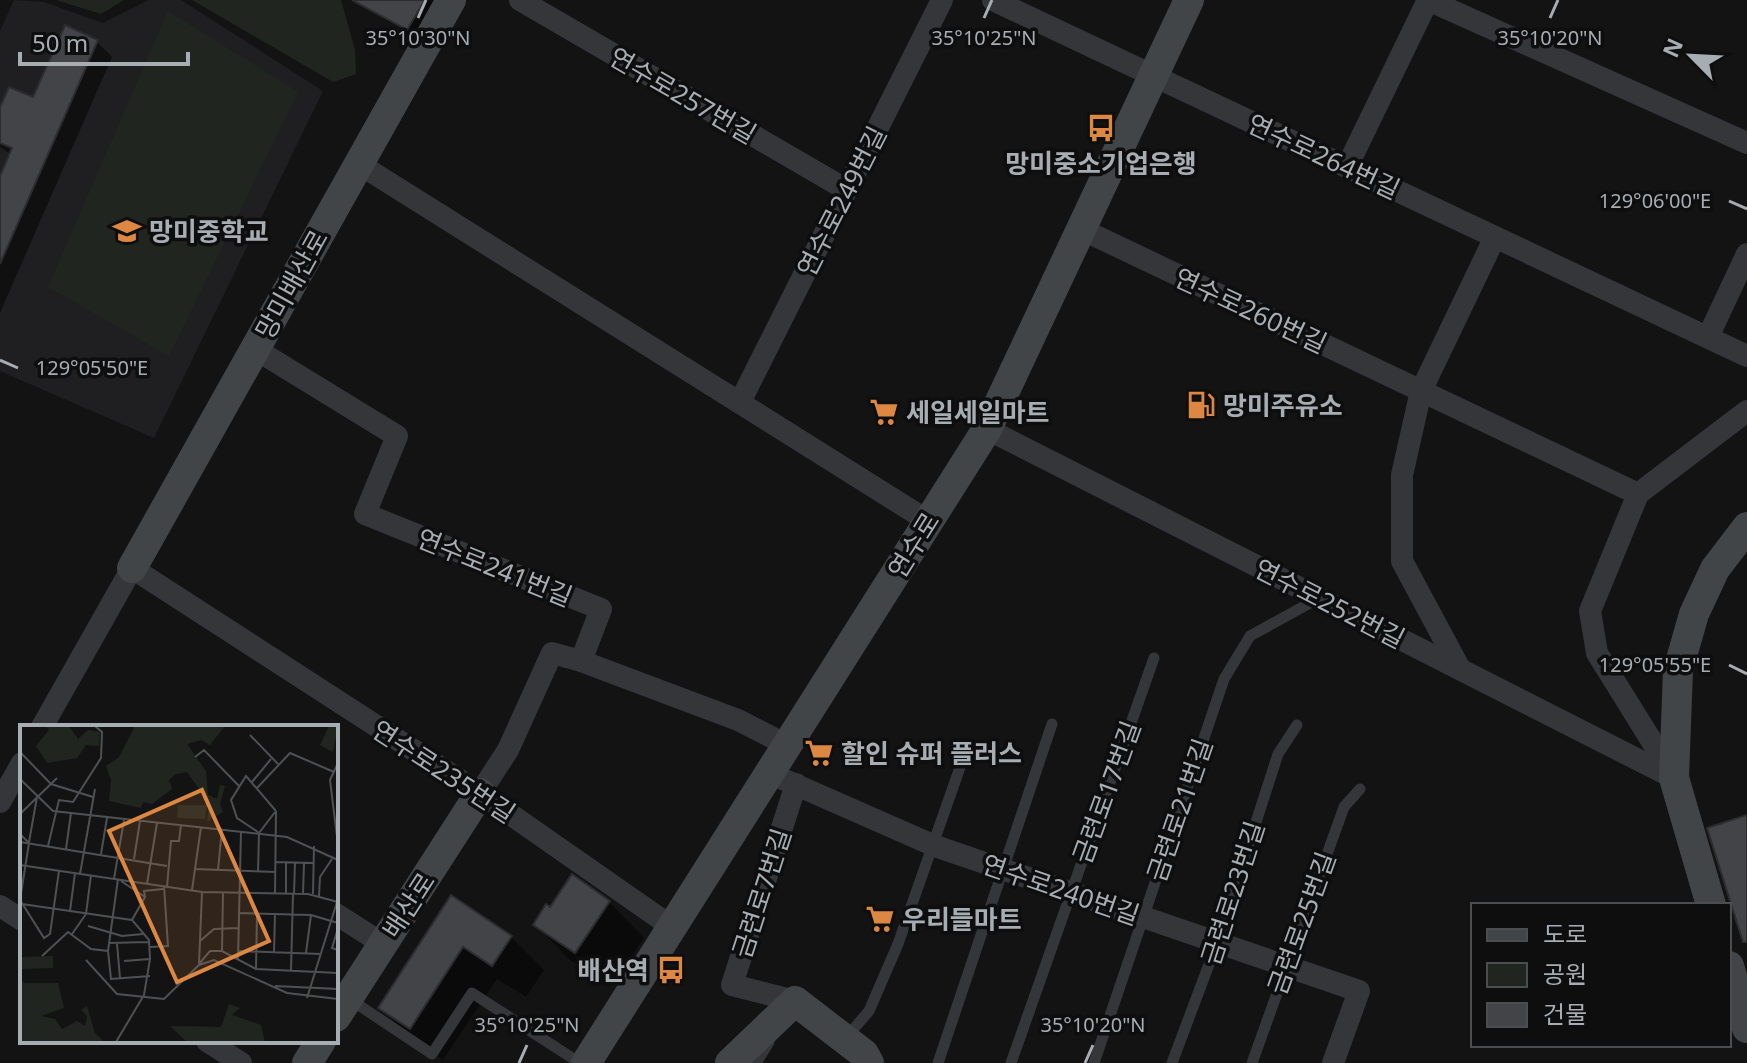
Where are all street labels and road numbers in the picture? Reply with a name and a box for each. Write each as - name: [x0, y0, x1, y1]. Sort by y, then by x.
- street label: 연수로257번길: [603, 38, 763, 152]
- street label: 연수로264번길: [1242, 105, 1406, 207]
- street label: 연수로249번길: [788, 120, 894, 282]
- street label: 망미배산로: [246, 223, 336, 345]
- street label: 연수로260번길: [1169, 259, 1333, 361]
- street label: 연수로: [879, 505, 947, 585]
- street label: 연수로241번길: [412, 520, 578, 614]
- street label: 연수로252번길: [1249, 550, 1411, 656]
- street label: 연수로235번길: [365, 711, 523, 831]
- street label: 금련로17번길: [1064, 716, 1148, 868]
- street label: 금련로21번길: [1138, 734, 1220, 886]
- street label: 금련로23번길: [1192, 816, 1272, 970]
- street label: 금련로7번길: [723, 823, 799, 963]
- street label: 연수로240번길: [978, 845, 1144, 933]
- street label: 금련로25번길: [1259, 847, 1343, 999]
- street label: 배산로: [373, 865, 443, 945]

